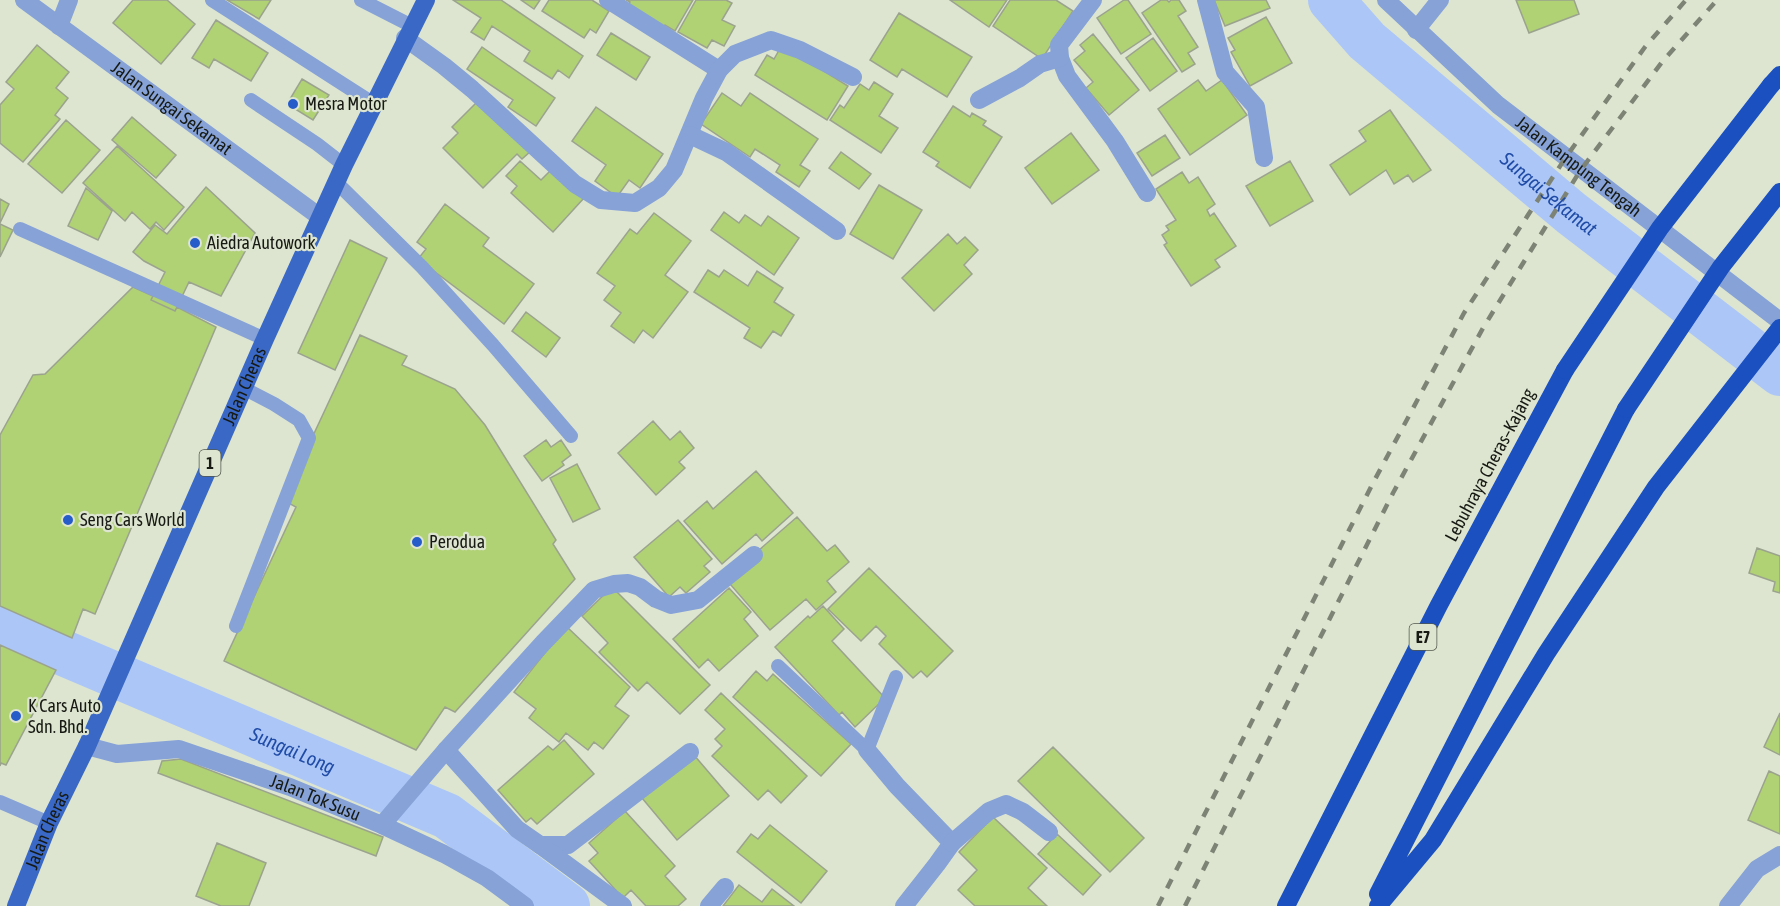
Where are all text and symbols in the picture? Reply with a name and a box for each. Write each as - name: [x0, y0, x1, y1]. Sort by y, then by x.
- street label: Jalan Sungai Sekamat: [107, 57, 236, 159]
- place label: Mesra Motor: [305, 93, 387, 114]
- marker: Mesra Motor: [286, 97, 300, 111]
- street label: Jalan Kampung Tengah: [1512, 112, 1646, 221]
- water label: Sungai Sekamat: [1495, 146, 1602, 240]
- place label: Aiedra Autowork: [207, 232, 315, 253]
- marker: Aiedra Autowork: [188, 236, 202, 250]
- street label: Jalan Cheras: [218, 344, 270, 428]
- street label: Lebuhraya Cheras–Kajang: [1440, 384, 1539, 545]
- road number: 1: [200, 450, 220, 476]
- place label: Seng Cars World: [80, 509, 185, 530]
- marker: Seng Cars World: [61, 513, 75, 527]
- place label: Perodua: [429, 531, 485, 552]
- marker: Perodua: [410, 535, 424, 549]
- road number: E7: [1410, 624, 1436, 650]
- place label: K Cars Auto Sdn. Bhd.: [28, 695, 101, 737]
- marker: K Cars Auto Sdn. Bhd.: [9, 709, 23, 723]
- water label: Sungai Long: [246, 721, 339, 778]
- street label: Jalan Tok Susu: [268, 770, 364, 825]
- street label: Jalan Cheras: [21, 787, 73, 872]

